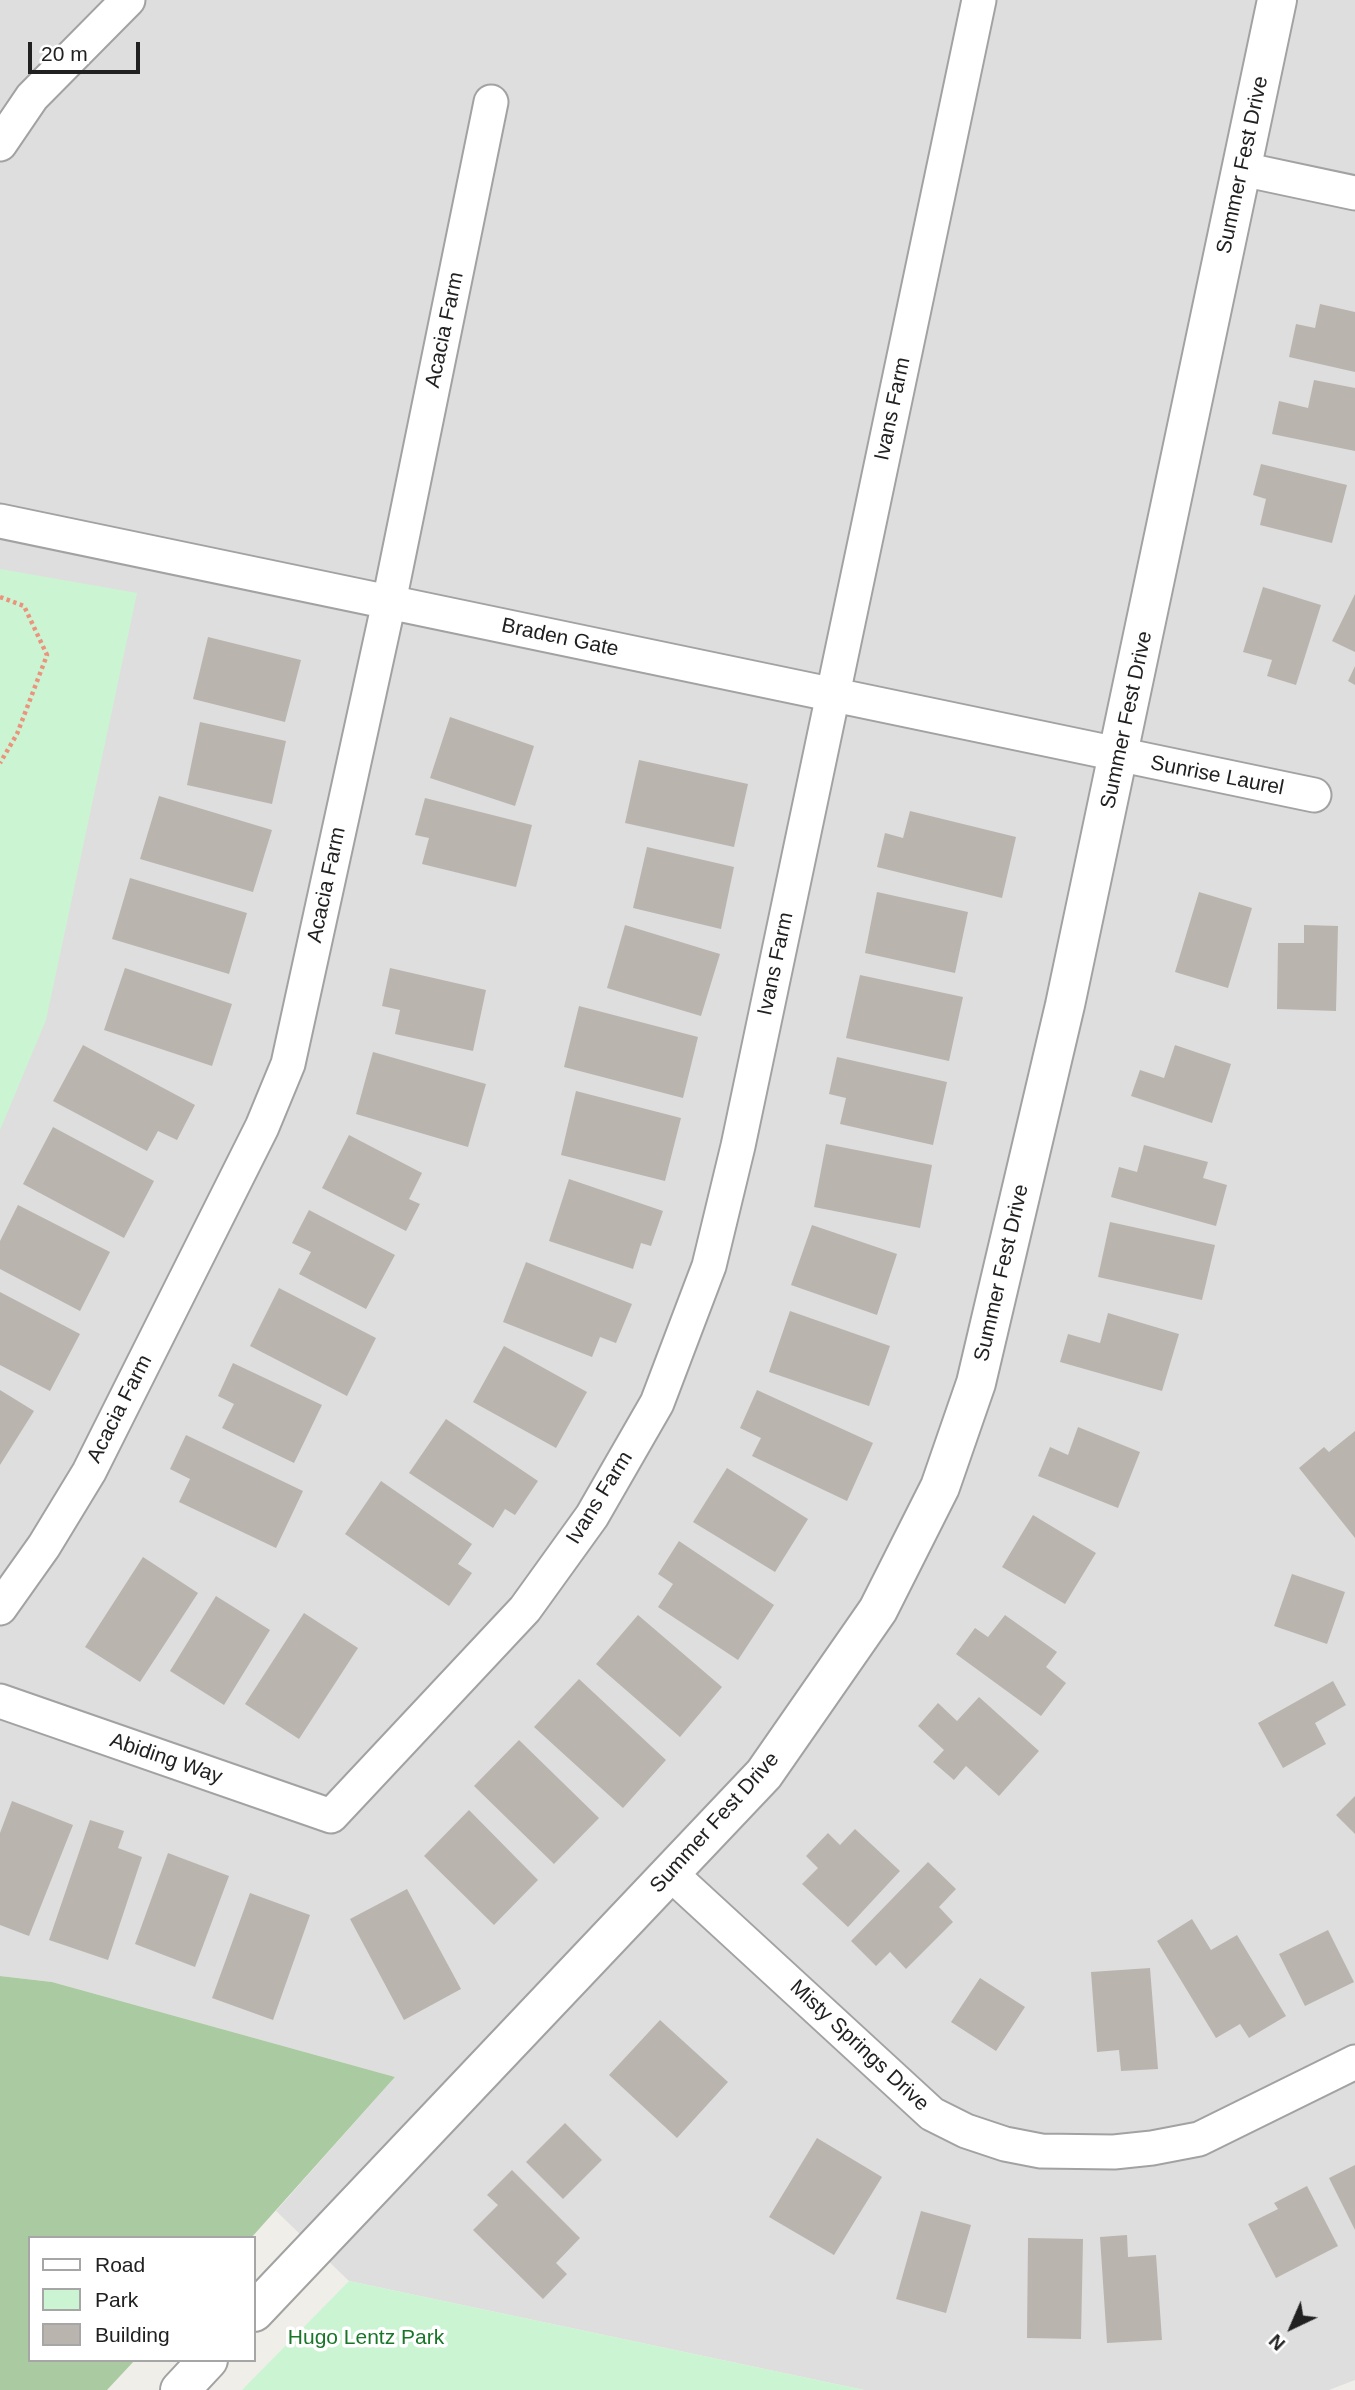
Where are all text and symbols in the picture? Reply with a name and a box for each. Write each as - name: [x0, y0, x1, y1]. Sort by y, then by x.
- scale bar: [32, 28, 144, 72]
- text: 20 m: [41, 42, 88, 65]
- street label: Summer Fest Drive: [1212, 74, 1274, 256]
- street label: Acacia Farm: [420, 270, 470, 390]
- street label: Ivans Farm: [870, 355, 916, 463]
- street label: Braden Gate: [499, 613, 621, 663]
- street label: Summer Fest Drive: [1096, 629, 1158, 811]
- street label: Sunrise Laurel: [1148, 751, 1286, 801]
- street label: Acacia Farm: [302, 825, 352, 945]
- street label: Ivans Farm: [753, 910, 799, 1018]
- street label: Summer Fest Drive: [969, 1182, 1035, 1364]
- street label: Acacia Farm: [82, 1351, 158, 1467]
- street label: Ivans Farm: [561, 1447, 639, 1549]
- street label: Abiding Way: [107, 1728, 225, 1790]
- street label: Summer Fest Drive: [645, 1747, 785, 1899]
- street label: Misty Springs Drive: [784, 1975, 934, 2117]
- legend: [28, 2236, 256, 2362]
- text: Road: [95, 2253, 145, 2276]
- text: Park: [95, 2288, 138, 2311]
- north arrow: [1257, 2292, 1327, 2362]
- text: Building: [95, 2323, 170, 2346]
- park label: Hugo Lentz Park: [288, 2325, 444, 2351]
- text: N: [1265, 2330, 1289, 2355]

